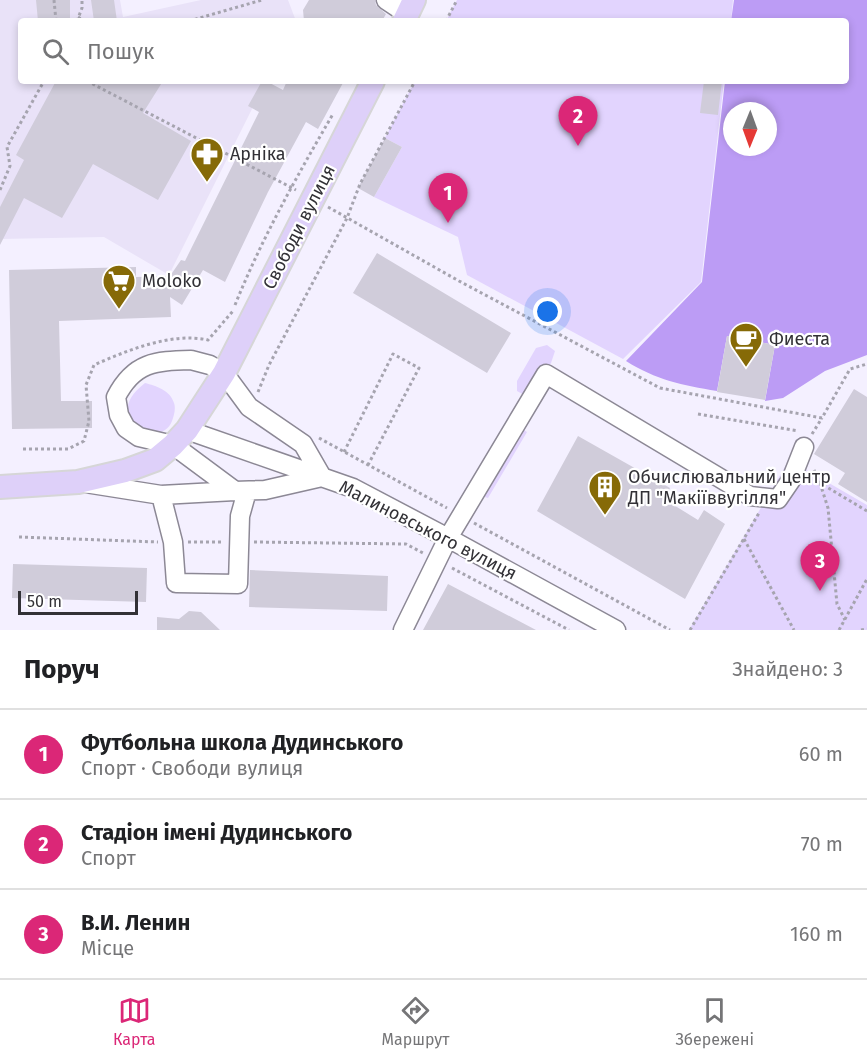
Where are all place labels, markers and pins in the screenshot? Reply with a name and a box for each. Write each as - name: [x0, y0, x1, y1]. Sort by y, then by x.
- pin: 2: [558, 96, 598, 146]
- pharmacy icon: Арніка: [189, 136, 225, 183]
- place label: Арніка: [230, 143, 286, 165]
- pin: 1: [428, 174, 468, 223]
- supermarket icon: Moloko: [101, 263, 137, 310]
- place label: Moloko: [142, 270, 202, 292]
- cafe icon: Фиеста: [728, 321, 764, 368]
- place label: Фиеста: [769, 328, 830, 350]
- place label: Обчислювальний центр ДП "Макіїввугілля": [627, 466, 831, 509]
- building icon: Обчислювальний центр ДП "Макіїввугілля": [587, 469, 623, 516]
- pin: 3: [800, 542, 840, 591]

